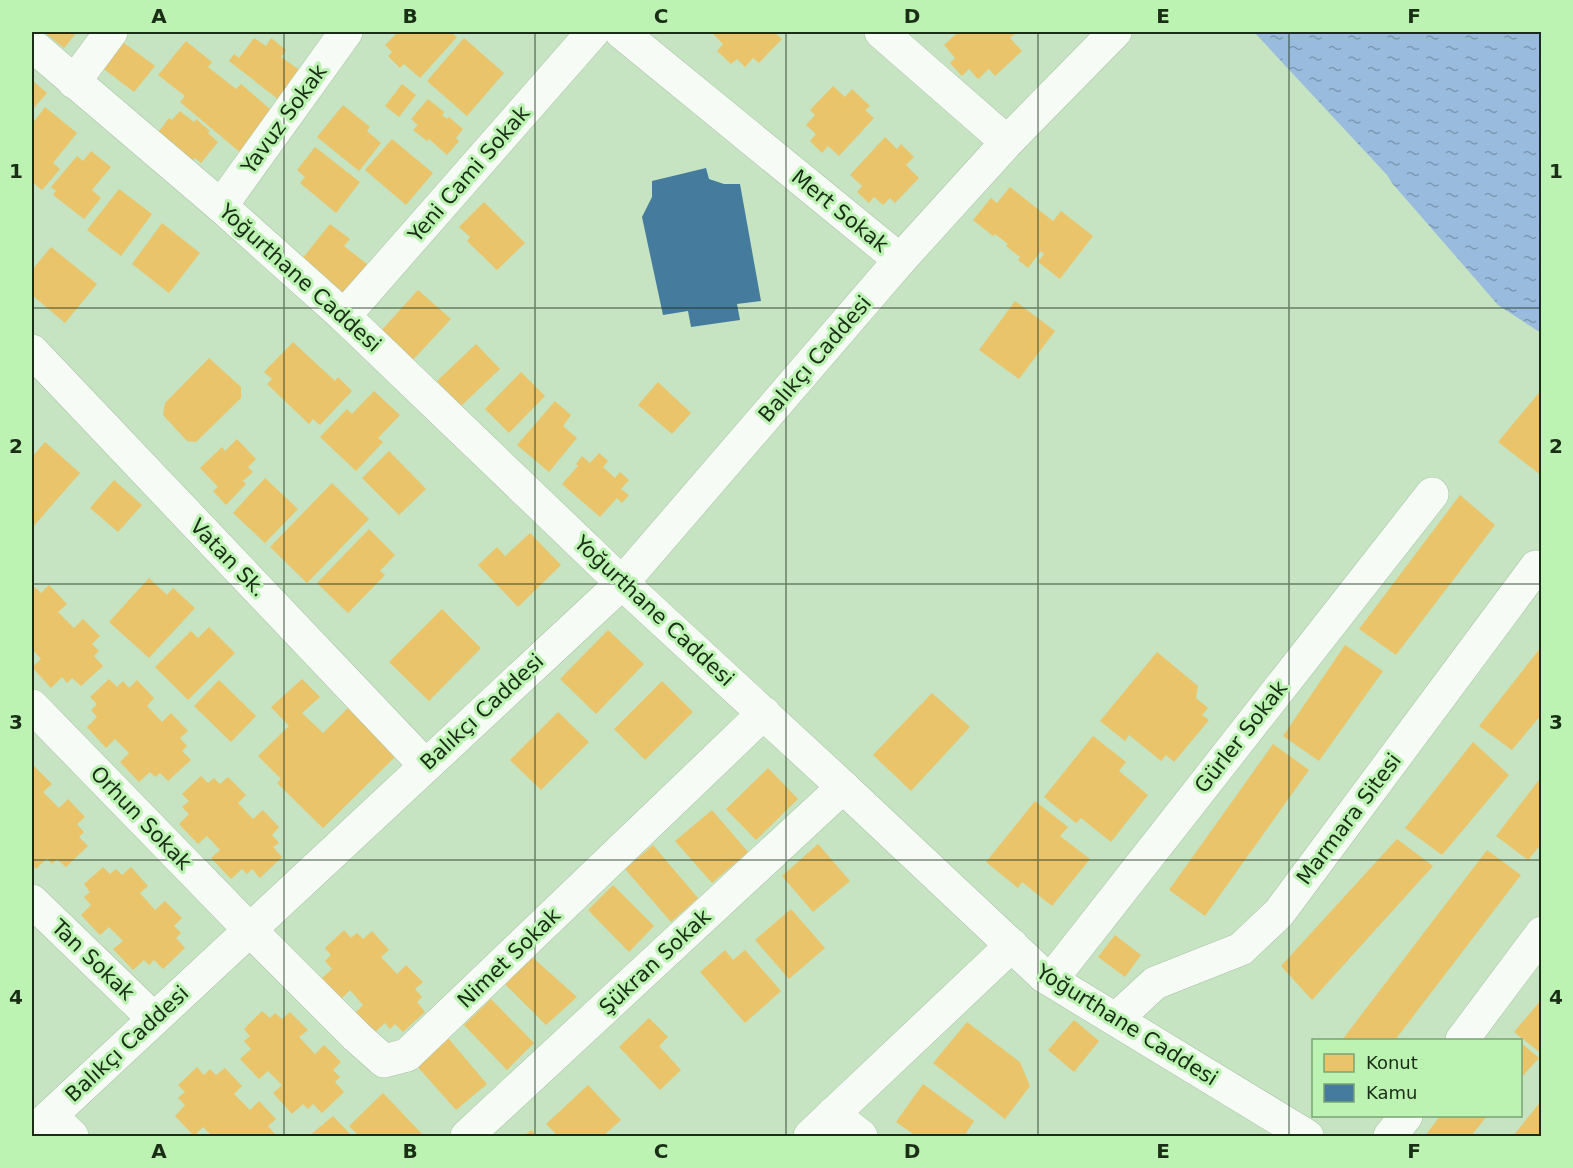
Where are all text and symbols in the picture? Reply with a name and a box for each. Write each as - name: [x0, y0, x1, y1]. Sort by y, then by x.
- text: A: [151, 4, 167, 28]
- text: B: [402, 4, 418, 28]
- text: C: [654, 4, 668, 28]
- text: D: [904, 4, 920, 28]
- text: E: [1156, 4, 1170, 28]
- text: F: [1407, 4, 1421, 28]
- street label: Yavuz Sokak: [236, 59, 332, 179]
- street label: Yeni Cami Sokak: [403, 100, 535, 248]
- text: 1: [9, 159, 23, 183]
- text: 1: [1549, 159, 1563, 183]
- street label: Mert Sokak: [787, 165, 894, 258]
- street label: Yoğurthane Caddesi: [213, 198, 386, 357]
- street label: Balıkçı Caddesi: [754, 291, 876, 427]
- text: 2: [9, 434, 23, 458]
- text: 2: [1549, 434, 1563, 458]
- street label: Vatan Sk.: [185, 514, 271, 602]
- street label: Yoğurthane Caddesi: [569, 530, 739, 691]
- street label: Balıkçı Caddesi: [416, 649, 548, 775]
- street label: Gürler Sokak: [1190, 676, 1293, 798]
- text: 3: [9, 710, 23, 734]
- text: 3: [1549, 710, 1563, 734]
- street label: Marmara Sitesi: [1292, 749, 1406, 889]
- street label: Orhun Sokak: [86, 761, 197, 875]
- street label: Nimet Sokak: [453, 903, 566, 1013]
- street label: Şükran Sokak: [594, 904, 716, 1020]
- street label: Tan Sokak: [46, 914, 140, 1006]
- street label: Yoğurthane Caddesi: [1031, 959, 1222, 1091]
- street label: Balıkçı Caddesi: [61, 981, 193, 1107]
- text: 4: [9, 985, 23, 1009]
- text: 4: [1549, 985, 1563, 1009]
- legend: [1312, 1039, 1522, 1117]
- text: Konut: [1366, 1052, 1418, 1073]
- text: Kamu: [1366, 1082, 1417, 1103]
- text: A: [151, 1139, 167, 1163]
- text: B: [402, 1139, 418, 1163]
- text: C: [654, 1139, 668, 1163]
- text: D: [904, 1139, 920, 1163]
- text: E: [1156, 1139, 1170, 1163]
- text: F: [1407, 1139, 1421, 1163]

